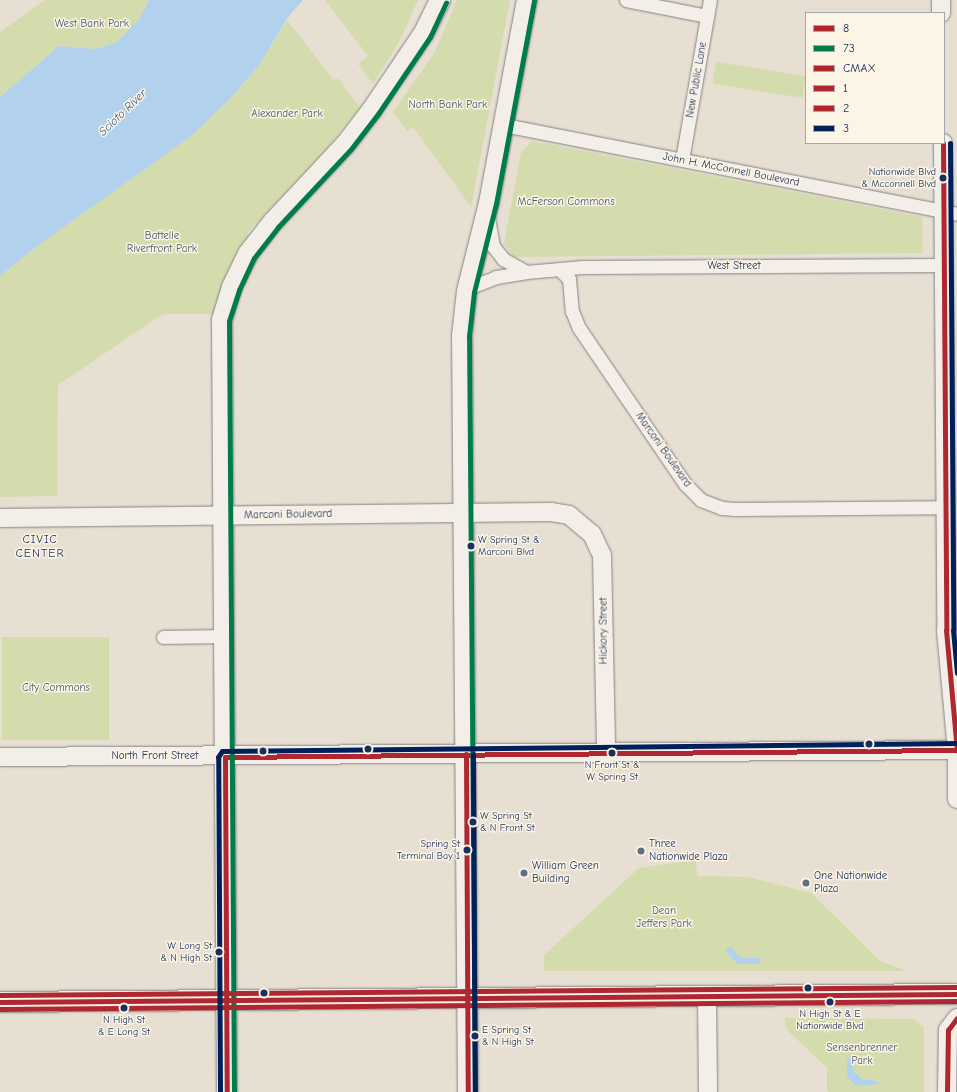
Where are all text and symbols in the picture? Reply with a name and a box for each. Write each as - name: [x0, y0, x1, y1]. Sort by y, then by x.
- legend: [805, 12, 945, 144]
- park label: West Bank Park: [55, 17, 129, 31]
- text: 8: [843, 21, 849, 35]
- street label: New Public Lane: [684, 41, 710, 119]
- text: 73: [843, 41, 855, 55]
- text: CMAX: [843, 61, 876, 75]
- text: 1: [843, 81, 848, 95]
- water label: Scioto River: [96, 87, 150, 139]
- park label: North Bank Park: [409, 98, 487, 112]
- text: 2: [843, 101, 849, 115]
- park label: Alexander Park: [251, 107, 323, 121]
- text: 3: [843, 121, 849, 135]
- street label: John H. McConnell Boulevard: [661, 150, 801, 190]
- place label: Nationwide Blvd & Mcconnell Blvd: [861, 166, 936, 190]
- marker: Nationwide Blvd & Mcconnell Blvd: [938, 173, 948, 183]
- park label: McFerson Commons: [517, 195, 615, 209]
- park label: Battelle Riverfront Park: [127, 230, 197, 256]
- street label: West Street: [707, 259, 761, 273]
- street label: Marconi Boulevard: [632, 410, 694, 490]
- street label: Marconi Boulevard: [244, 508, 332, 522]
- district label: CIVIC CENTER: [15, 533, 65, 561]
- place label: W Spring St & Marconi Blvd: [478, 534, 539, 558]
- marker: W Spring St & Marconi Blvd: [466, 541, 476, 551]
- street label: Hickory Street: [597, 597, 611, 665]
- park label: City Commons: [22, 681, 90, 695]
- unlabelled marker: [864, 739, 874, 749]
- unlabelled marker: [363, 744, 373, 754]
- unlabelled marker: [258, 746, 268, 756]
- marker: N Front St & W Spring St: [607, 748, 617, 758]
- street label: North Front Street: [112, 749, 198, 763]
- place label: N Front St & W Spring St: [585, 759, 639, 782]
- place label: W Spring St & N Front St: [480, 810, 535, 834]
- marker: W Spring St & N Front St: [468, 817, 478, 827]
- place label: Spring St Terminal Bay 1: [397, 838, 460, 862]
- place label: Three Nationwide Plaza: [649, 838, 728, 864]
- marker: Spring St Terminal Bay 1: [462, 845, 472, 855]
- marker: Three Nationwide Plaza: [636, 846, 646, 856]
- place label: William Green Building: [532, 860, 599, 886]
- marker: William Green Building: [519, 868, 529, 878]
- place label: One Nationwide Plaza: [814, 870, 887, 896]
- marker: One Nationwide Plaza: [801, 878, 811, 888]
- park label: Dean Jeffers Park: [636, 905, 692, 931]
- place label: W Long St & N High St: [160, 940, 212, 964]
- marker: W Long St & N High St: [214, 947, 224, 957]
- unlabelled marker: [803, 983, 813, 993]
- unlabelled marker: [259, 988, 269, 998]
- marker: N High St & E Nationwide Blvd: [825, 997, 835, 1007]
- marker: N High St & E Long St: [119, 1003, 129, 1013]
- place label: N High St & E Nationwide Blvd: [796, 1008, 864, 1032]
- place label: N High St & E Long St: [98, 1014, 150, 1038]
- place label: E Spring St & N High St: [482, 1024, 534, 1048]
- marker: E Spring St & N High St: [470, 1031, 480, 1041]
- park label: Sensenbrenner Park: [826, 1042, 898, 1068]

